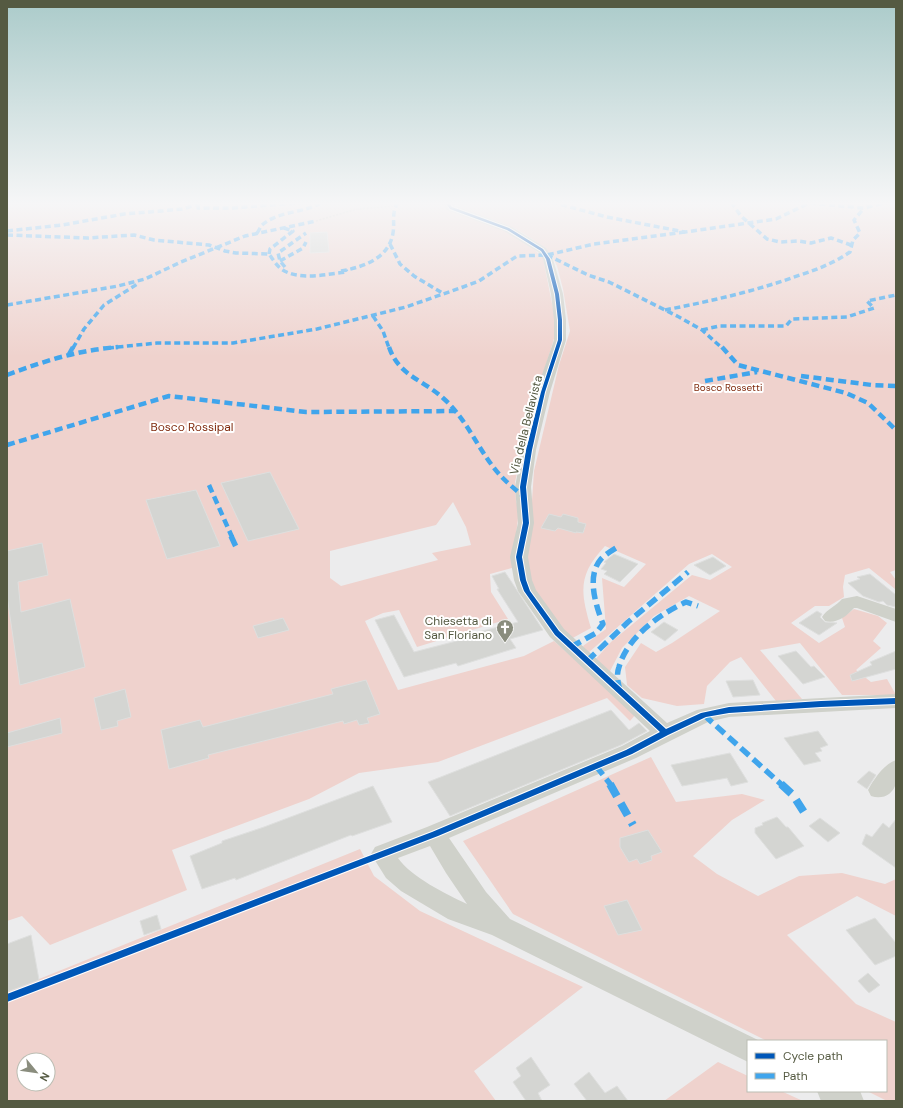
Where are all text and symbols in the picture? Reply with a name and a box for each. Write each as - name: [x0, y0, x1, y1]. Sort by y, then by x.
- street label: Via della Bellavista: [506, 374, 546, 476]
- park label: Bosco Rossetti: [694, 381, 762, 394]
- park label: Bosco Rossipal: [150, 419, 234, 435]
- place label: Chiesetta di San Floriano: [424, 613, 492, 643]
- church icon: Chiesetta di San Floriano: [495, 618, 515, 643]
- legend: [747, 1040, 887, 1092]
- text: Cycle path: [783, 1048, 843, 1064]
- north arrow: [16, 1052, 56, 1092]
- text: Path: [783, 1068, 808, 1084]
- text: N: [37, 1070, 53, 1084]

